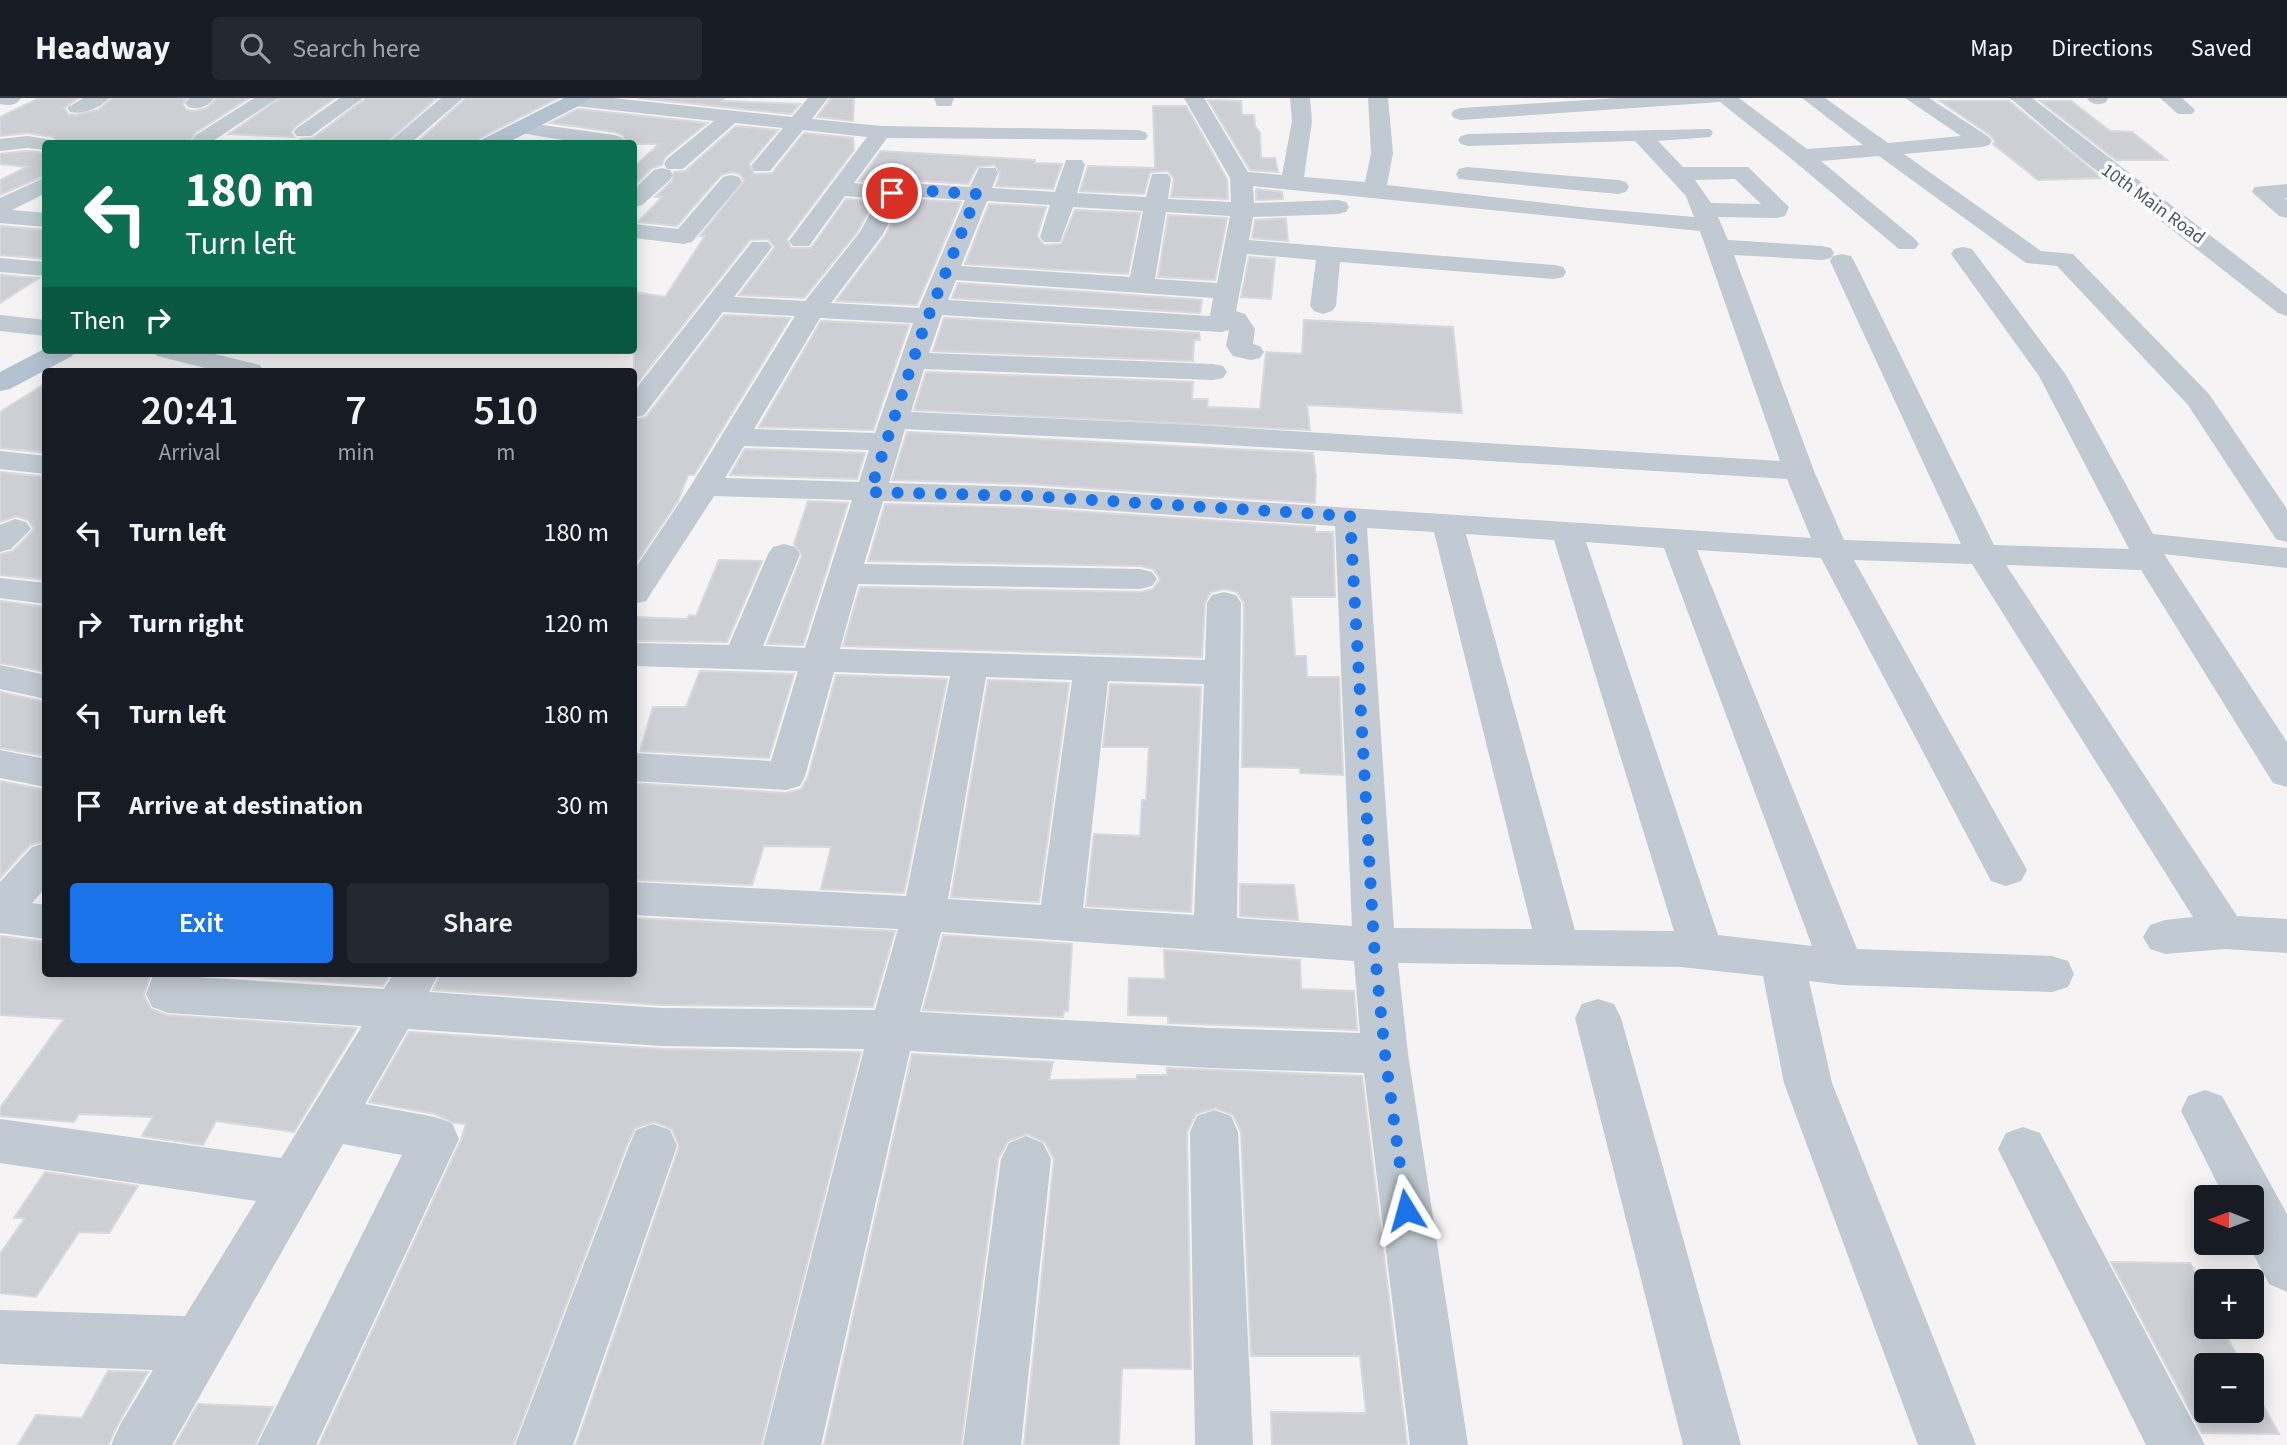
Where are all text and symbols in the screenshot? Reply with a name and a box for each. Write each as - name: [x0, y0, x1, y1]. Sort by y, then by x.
- search box: [212, 17, 702, 80]
- text: Headway: [35, 25, 170, 72]
- icon: search: [236, 29, 274, 67]
- text: Search here: [292, 30, 420, 67]
- text: Map: [1970, 31, 2013, 66]
- text: Directions: [2051, 31, 2153, 66]
- text: Saved: [2191, 31, 2252, 66]
- text: 180 m: [185, 156, 314, 226]
- street label: 10th Main Road: [2096, 157, 2210, 251]
- pin: [862, 163, 922, 223]
- icon: left: [70, 168, 161, 259]
- icon: arrive: [873, 174, 911, 212]
- text: Turn left: [185, 221, 296, 267]
- icon: right: [139, 301, 177, 339]
- text: Then: [70, 302, 125, 339]
- text: 20:41: [141, 381, 239, 441]
- text: 7: [345, 381, 367, 441]
- text: 510: [474, 381, 538, 441]
- text: Arrival: [159, 436, 221, 469]
- text: min: [337, 436, 375, 469]
- text: m: [496, 436, 515, 469]
- icon: left: [70, 514, 108, 552]
- text: Turn left: [129, 514, 226, 551]
- text: 180 m: [543, 514, 609, 551]
- icon: right: [70, 605, 108, 643]
- text: Turn right: [129, 605, 244, 642]
- text: 120 m: [543, 605, 609, 642]
- icon: left: [70, 696, 108, 734]
- text: Turn left: [129, 696, 226, 733]
- text: 180 m: [543, 696, 609, 733]
- icon: arrive: [70, 787, 108, 825]
- text: Arrive at destination: [129, 787, 363, 824]
- text: 30 m: [556, 787, 609, 824]
- button: Exit: [70, 883, 333, 963]
- button: Share: [347, 883, 609, 963]
- position arrow: [1369, 1173, 1443, 1247]
- north arrow: [2194, 1185, 2264, 1255]
- map controls: [2194, 1185, 2264, 1423]
- button: +: [2194, 1269, 2264, 1339]
- button: −: [2194, 1353, 2264, 1423]

